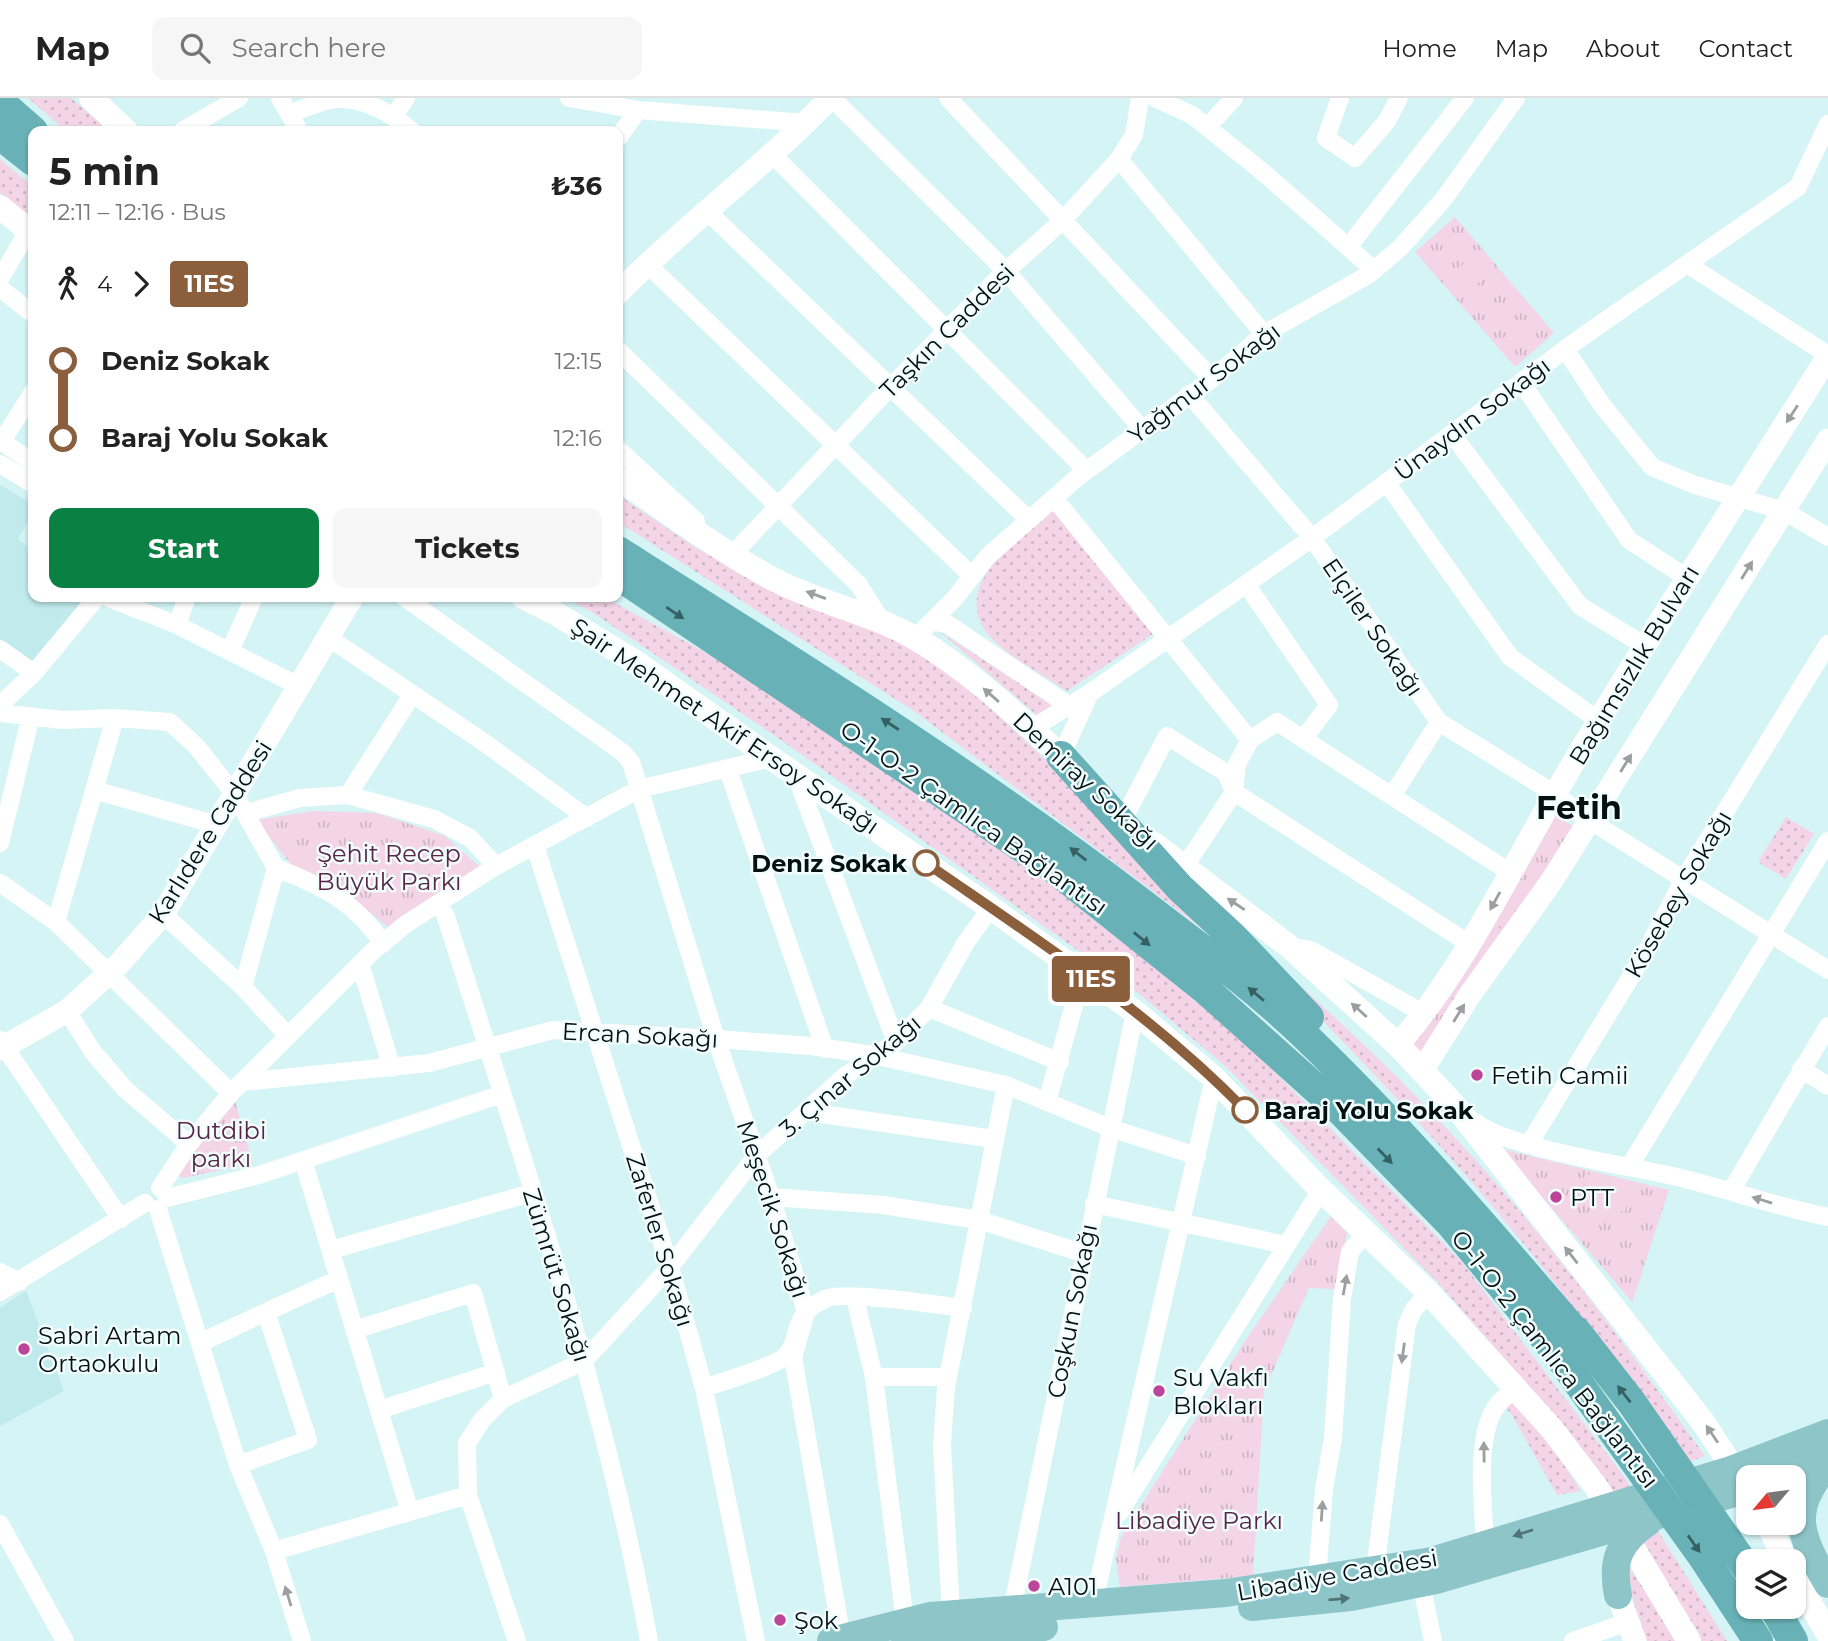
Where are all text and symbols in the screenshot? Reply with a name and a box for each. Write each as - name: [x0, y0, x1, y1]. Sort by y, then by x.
- search box: [152, 17, 642, 80]
- text: Map: [35, 28, 110, 68]
- icon: search: [176, 29, 214, 67]
- text: Search here: [232, 32, 386, 64]
- text: Home: [1382, 34, 1457, 63]
- text: Map: [1495, 34, 1548, 63]
- text: About: [1586, 34, 1660, 63]
- text: Contact: [1698, 34, 1793, 63]
- text: 5 min: [49, 148, 160, 195]
- text: ₺36: [551, 170, 602, 202]
- text: 12:11 – 12:16 · Bus: [49, 198, 226, 226]
- street label: Taşkın Caddesi: [874, 258, 1020, 404]
- icon: walk: [49, 265, 87, 303]
- icon: forward: [122, 265, 160, 303]
- text: 11ES: [184, 269, 234, 298]
- text: 4: [97, 270, 112, 298]
- street label: Yağmur Sokağı: [1122, 316, 1286, 450]
- text: Deniz Sokak: [101, 345, 270, 377]
- text: 12:15: [554, 347, 602, 375]
- street label: Ünaydın Sokağı: [1388, 351, 1556, 487]
- one-way arrow: [1785, 405, 1798, 424]
- text: Baraj Yolu Sokak: [101, 422, 328, 454]
- text: 12:16: [553, 424, 602, 452]
- button: Start: [49, 508, 319, 588]
- button: Tickets: [333, 508, 602, 588]
- street label: Elçiler Sokağı: [1316, 553, 1430, 701]
- street label: Bağımsızlık Bulvarı: [1563, 560, 1705, 770]
- one-way arrow: [1740, 560, 1753, 580]
- one-way arrow: [805, 589, 826, 600]
- one-way arrow: [665, 606, 685, 619]
- street label: Şair Mehmet Akif Ersoy Sokağı: [565, 612, 885, 840]
- one-way arrow: [982, 687, 1000, 703]
- street label: Demiray Sokağı: [1007, 706, 1165, 856]
- street label: O-1-O-2 Çamlıca Bağlantısı: [835, 715, 1113, 921]
- one-way arrow: [881, 718, 900, 731]
- street label: Karlıdere Caddesi: [142, 735, 278, 929]
- one-way arrow: [1619, 753, 1632, 772]
- district label: Fetih: [1536, 788, 1622, 827]
- street label: Kösebey Sokağı: [1618, 805, 1738, 983]
- park label: Şehit Recep Büyük Parkı: [317, 839, 462, 896]
- one-way arrow: [1069, 846, 1087, 861]
- place label: Deniz Sokak: [751, 849, 907, 878]
- marker: Deniz Sokak: [913, 850, 939, 876]
- one-way arrow: [1489, 892, 1501, 911]
- one-way arrow: [1227, 897, 1245, 911]
- one-way arrow: [1134, 931, 1151, 946]
- line badge: 11ES: [1042, 956, 1140, 1002]
- text: 11ES: [1066, 964, 1116, 993]
- one-way arrow: [1248, 987, 1265, 1002]
- one-way arrow: [1351, 1002, 1368, 1018]
- one-way arrow: [1452, 1003, 1465, 1023]
- street label: 3. Çınar Sokağı: [773, 1008, 927, 1144]
- street label: Ercan Sokağı: [561, 1016, 719, 1054]
- place label: Fetih Camii: [1491, 1061, 1628, 1090]
- marker: Fetih Camii: [1469, 1067, 1485, 1083]
- place label: Baraj Yolu Sokak: [1264, 1096, 1474, 1125]
- marker: Baraj Yolu Sokak: [1232, 1097, 1258, 1123]
- park label: Dutdibi parkı: [176, 1116, 266, 1173]
- street label: Meşecik Sokağı: [731, 1117, 815, 1301]
- one-way arrow: [1376, 1147, 1392, 1164]
- street label: Zaferler Sokağı: [620, 1150, 700, 1330]
- place label: PTT: [1570, 1183, 1614, 1212]
- street label: Zümrüt Sokağı: [517, 1185, 597, 1365]
- marker: PTT: [1548, 1189, 1564, 1205]
- one-way arrow: [1751, 1195, 1772, 1205]
- street label: Coşkun Sokağı: [1041, 1221, 1103, 1401]
- street label: O-1-O-2 Çamlıca Bağlantısı: [1445, 1224, 1665, 1494]
- one-way arrow: [1565, 1246, 1579, 1264]
- one-way arrow: [1340, 1274, 1351, 1296]
- place label: Sabri Artam Ortaokulu: [38, 1321, 181, 1378]
- marker: Sabri Artam Ortaokulu: [16, 1341, 32, 1357]
- one-way arrow: [1398, 1342, 1409, 1364]
- place label: Su Vakfı Blokları: [1173, 1363, 1269, 1420]
- marker: Su Vakfı Blokları: [1151, 1383, 1167, 1399]
- one-way arrow: [1617, 1385, 1632, 1403]
- one-way arrow: [1705, 1424, 1718, 1444]
- one-way arrow: [1478, 1441, 1489, 1463]
- north arrow: [1736, 1465, 1806, 1535]
- map controls: [1736, 1465, 1806, 1619]
- one-way arrow: [1317, 1500, 1328, 1522]
- park label: Libadiye Parkı: [1115, 1506, 1283, 1535]
- one-way arrow: [1512, 1528, 1533, 1539]
- one-way arrow: [1687, 1535, 1701, 1553]
- street label: Libadiye Caddesi: [1234, 1543, 1440, 1607]
- button: layers: [1736, 1549, 1806, 1619]
- place label: A101: [1048, 1572, 1097, 1601]
- marker: A101: [1026, 1578, 1042, 1594]
- one-way arrow: [282, 1585, 292, 1606]
- one-way arrow: [1328, 1593, 1350, 1604]
- place label: Şok: [794, 1606, 839, 1635]
- marker: Şok: [772, 1612, 788, 1628]

